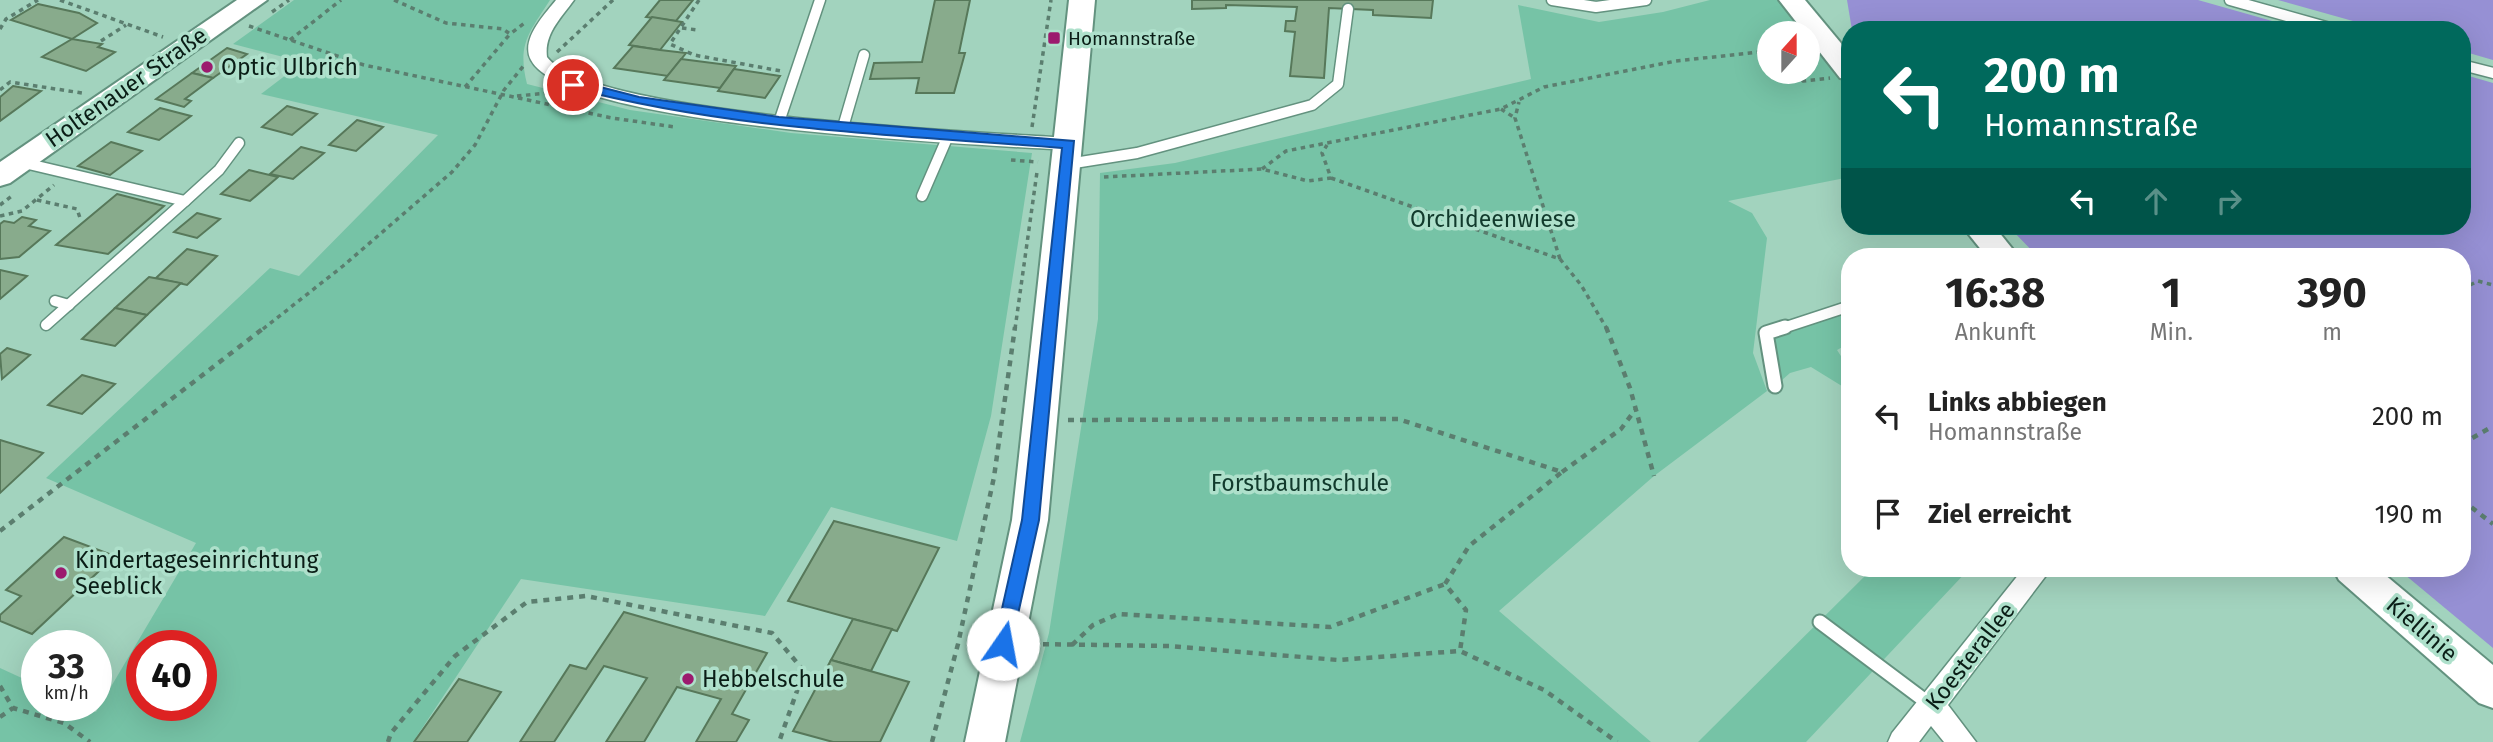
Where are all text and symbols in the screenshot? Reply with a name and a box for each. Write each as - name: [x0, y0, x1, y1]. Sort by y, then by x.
- street label: Holtenauer Straße: [40, 21, 212, 153]
- north arrow: [1757, 21, 1820, 84]
- map controls: [1757, 21, 1820, 84]
- place label: Homannstraße: [1068, 27, 1195, 50]
- marker: Homannstraße: [1046, 30, 1062, 46]
- text: 200 m: [1984, 46, 2120, 105]
- icon: left: [1869, 49, 1960, 140]
- place label: Optic Ulbrich: [221, 53, 358, 81]
- pin: [543, 55, 603, 115]
- marker: Optic Ulbrich: [199, 59, 215, 75]
- icon: arrive: [554, 66, 592, 104]
- text: Homannstraße: [1984, 106, 2198, 144]
- icon: left: [2064, 182, 2102, 220]
- icon: ahead: [2137, 182, 2175, 220]
- icon: right: [2210, 182, 2248, 220]
- park label: Orchideenwiese: [1410, 205, 1576, 233]
- text: 16:38: [1945, 268, 2045, 318]
- text: 1: [2162, 268, 2181, 318]
- text: 390: [2297, 268, 2367, 318]
- text: Ankunft: [1955, 318, 2036, 346]
- text: Min.: [2150, 318, 2193, 346]
- text: m: [2322, 318, 2342, 346]
- text: Links abbiegen: [1928, 387, 2107, 418]
- icon: left: [1869, 397, 1907, 435]
- text: 200 m: [2372, 401, 2443, 432]
- text: Homannstraße: [1928, 418, 2082, 446]
- park label: Forstbaumschule: [1211, 469, 1389, 497]
- icon: arrive: [1869, 495, 1907, 533]
- text: Ziel erreicht: [1928, 499, 2071, 530]
- text: 190 m: [2374, 499, 2443, 530]
- place label: Kindertageseinrichtung Seeblick: [75, 546, 318, 600]
- marker: Kindertageseinrichtung Seeblick: [53, 565, 69, 581]
- street label: Kiellinie: [2381, 591, 2463, 667]
- street label: Koesterallee: [1919, 596, 2021, 716]
- position arrow: [966, 607, 1040, 681]
- speed limit sign: 40: [126, 630, 217, 721]
- text: 33: [48, 645, 85, 687]
- place label: Hebbelschule: [702, 665, 845, 693]
- marker: Hebbelschule: [680, 671, 696, 687]
- text: km/h: [44, 682, 89, 704]

